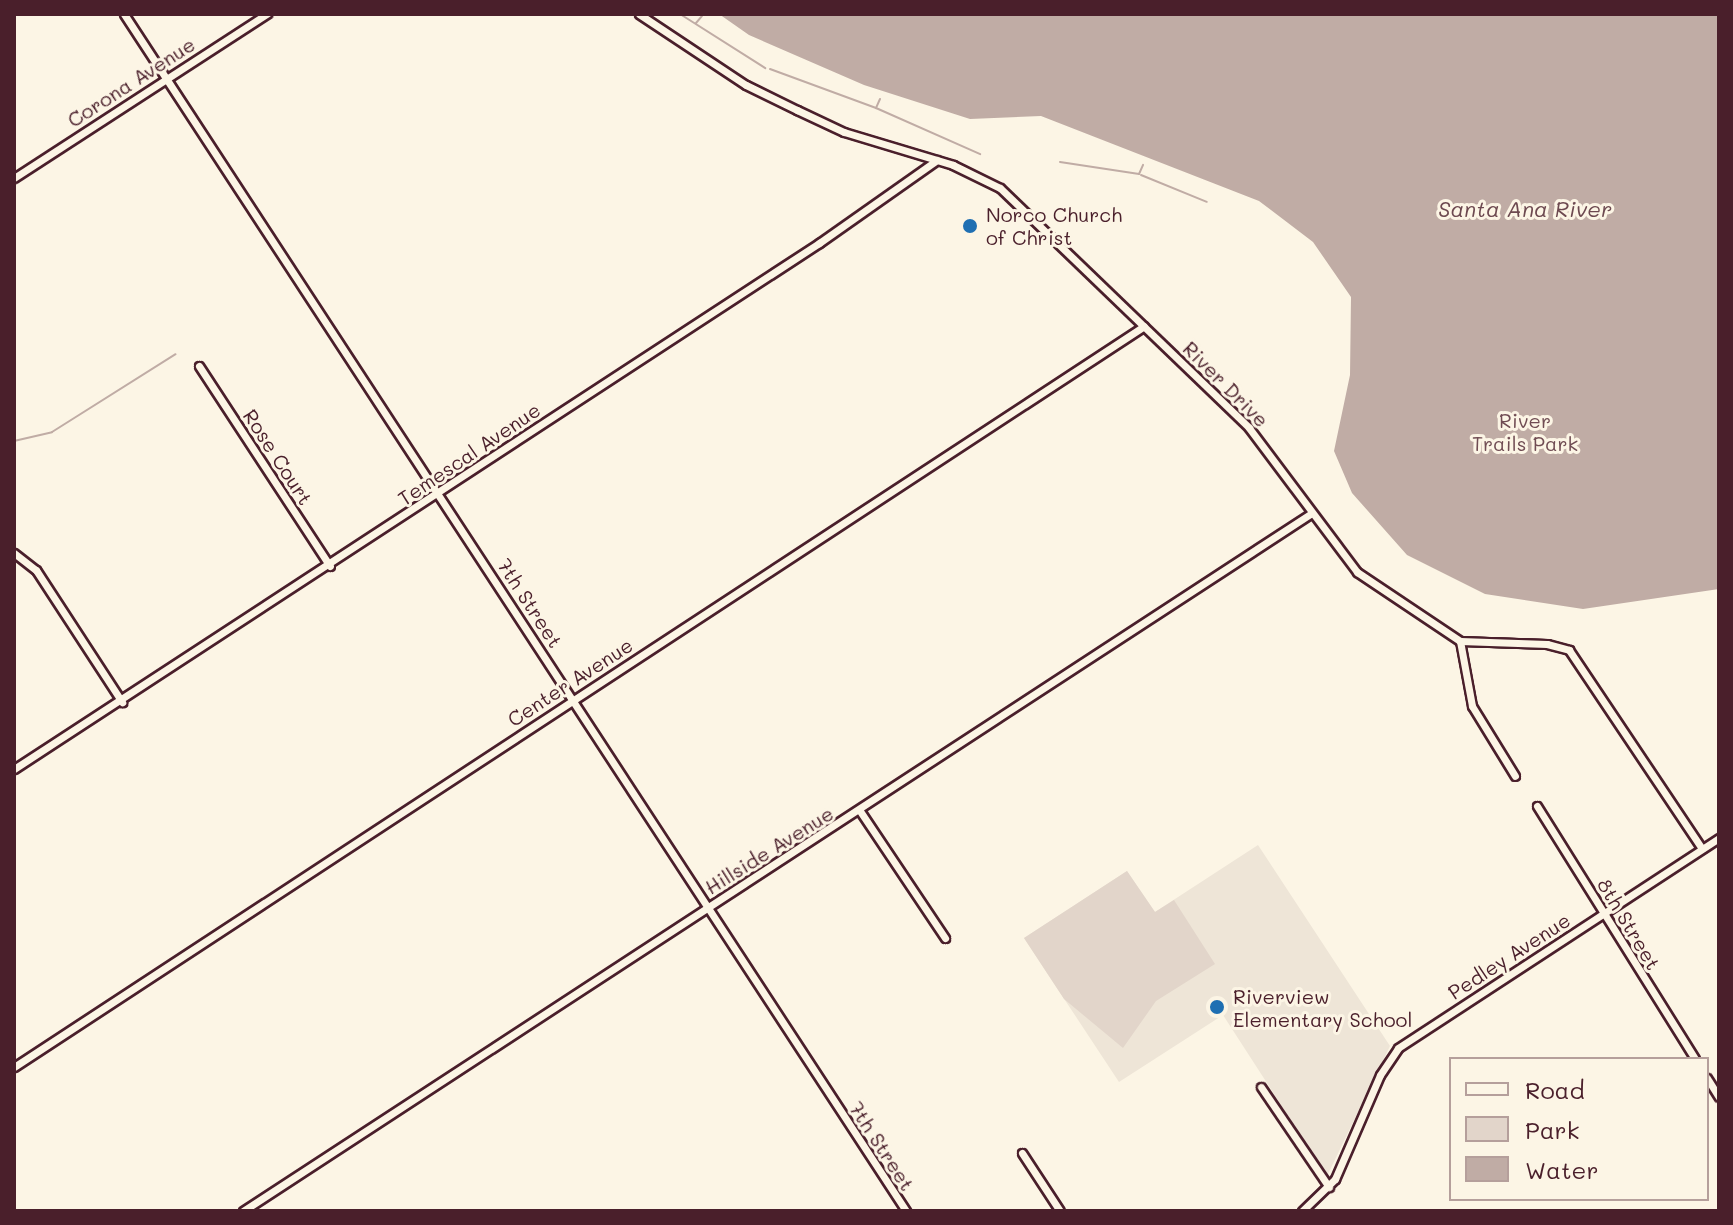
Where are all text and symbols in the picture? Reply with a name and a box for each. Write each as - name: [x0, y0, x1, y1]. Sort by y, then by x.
- street label: Corona Avenue: [63, 32, 199, 132]
- water label: Santa Ana River: [1438, 196, 1612, 222]
- place label: Norco Church of Christ: [986, 202, 1122, 249]
- marker: Norco Church of Christ: [961, 217, 979, 235]
- street label: River Drive: [1178, 336, 1274, 432]
- street label: Temescal Avenue: [393, 398, 545, 510]
- street label: Rose Court: [238, 405, 318, 509]
- park label: River Trails Park: [1472, 409, 1578, 456]
- street label: 7th Street: [492, 554, 568, 652]
- street label: Center Avenue: [503, 633, 637, 731]
- street label: Hillside Avenue: [700, 801, 838, 899]
- street label: 8th Street: [1592, 874, 1666, 974]
- street label: Pedley Avenue: [1443, 908, 1575, 1004]
- place label: Riverview Elementary School: [1233, 984, 1412, 1031]
- marker: Riverview Elementary School: [1208, 998, 1226, 1016]
- legend: [1449, 1057, 1709, 1201]
- text: Road: [1525, 1074, 1585, 1105]
- street label: 7th Street: [844, 1097, 920, 1195]
- text: Park: [1525, 1114, 1579, 1145]
- text: Water: [1525, 1154, 1599, 1185]

